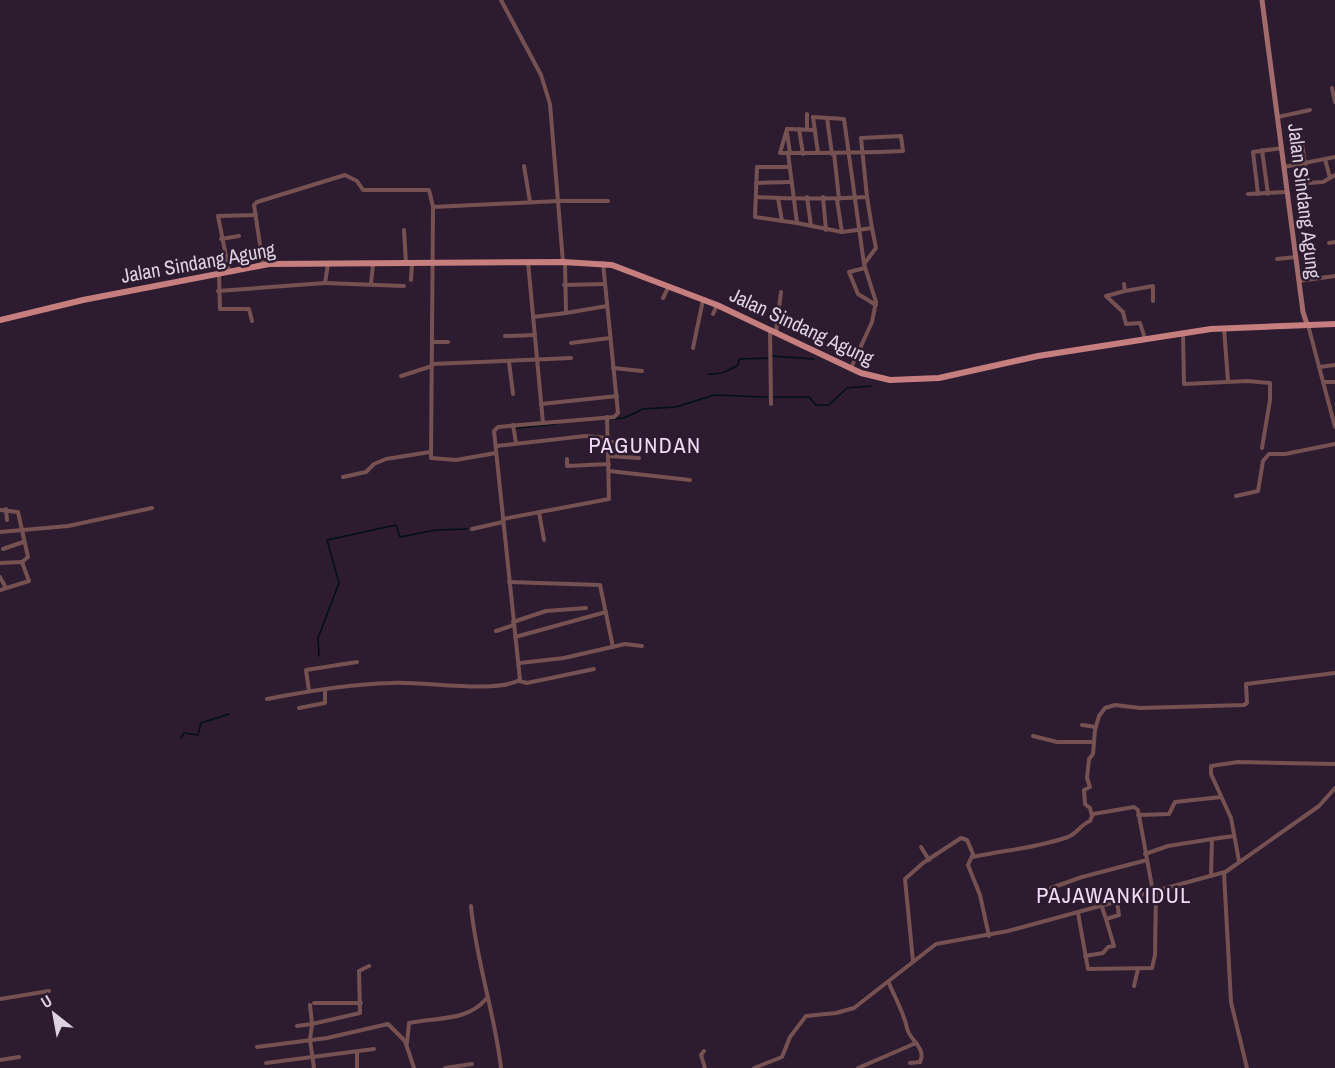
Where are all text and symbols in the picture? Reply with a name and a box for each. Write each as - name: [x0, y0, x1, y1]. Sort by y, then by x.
- street label: Jalan Sindang Agung: [1282, 122, 1328, 280]
- street label: Jalan Sindang Agung: [119, 235, 277, 289]
- street label: Jalan Sindang Agung: [726, 281, 878, 371]
- district label: PAGUNDAN: [589, 430, 701, 460]
- district label: PAJAWANKIDUL: [1036, 880, 1192, 910]
- north arrow: [24, 984, 84, 1044]
- text: U: [37, 989, 56, 1013]

